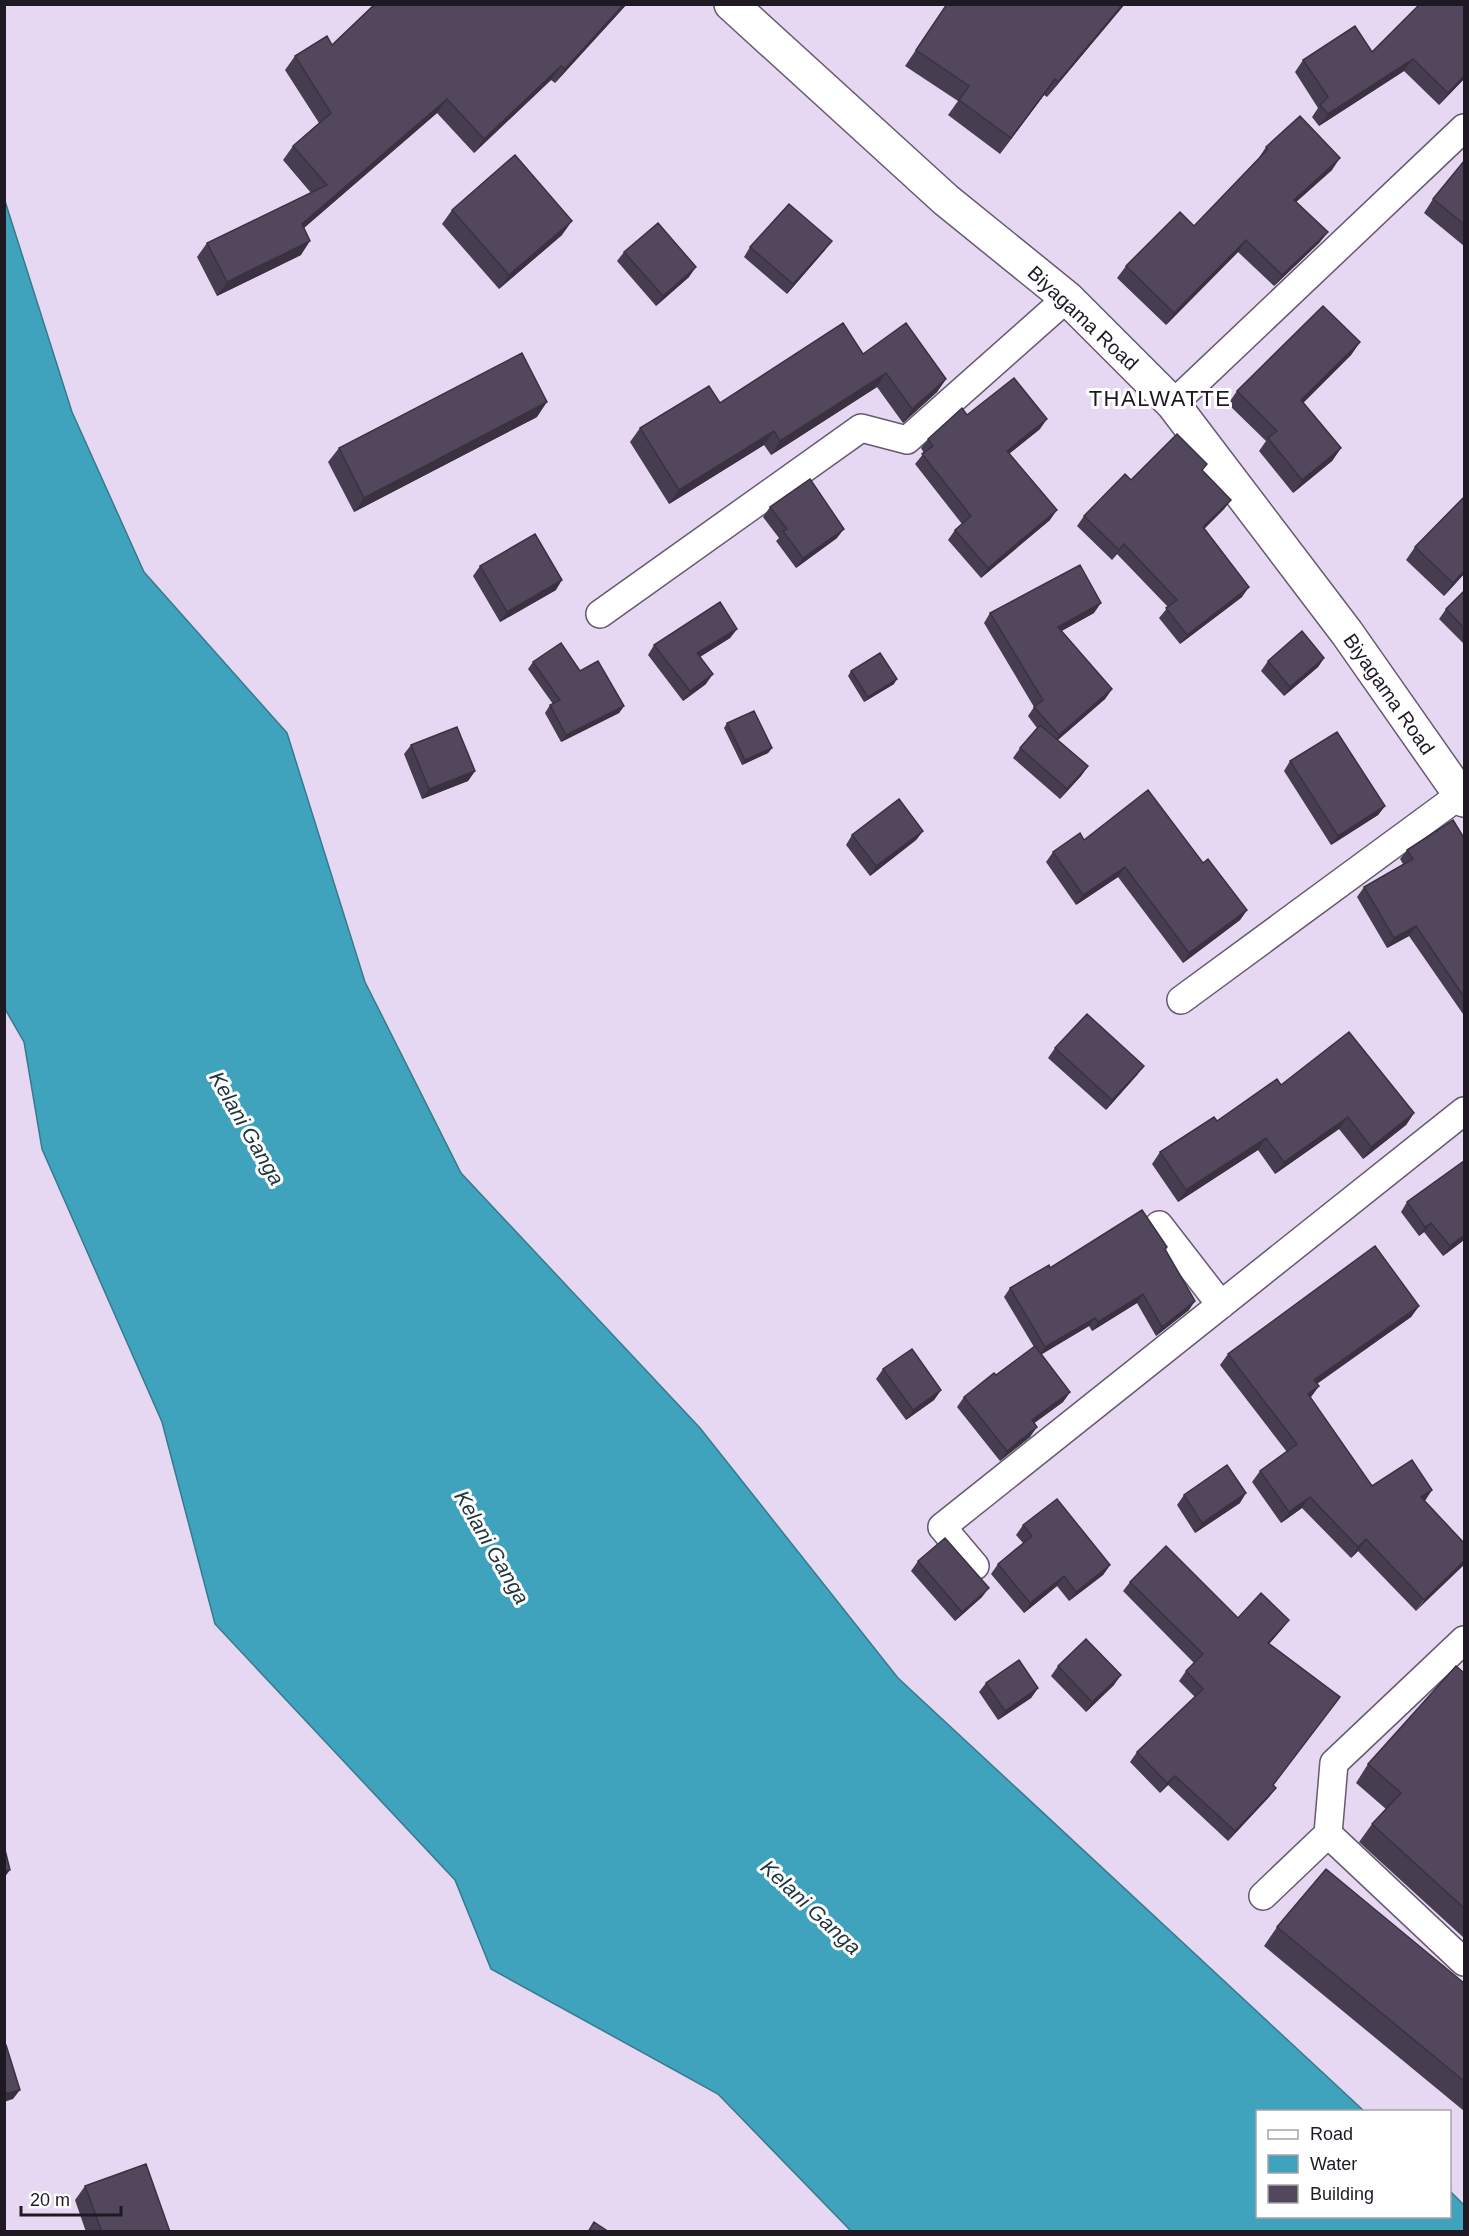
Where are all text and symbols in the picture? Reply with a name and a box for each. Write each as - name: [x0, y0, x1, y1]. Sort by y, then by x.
- street label: Biyagama Road: [1023, 261, 1143, 375]
- district label: THALWATTE: [1089, 386, 1231, 411]
- street label: Biyagama Road: [1339, 629, 1439, 759]
- water label: Kelani Ganga: [205, 1067, 289, 1189]
- water label: Kelani Ganga: [450, 1486, 534, 1608]
- water label: Kelani Ganga: [757, 1855, 865, 1959]
- legend: [1256, 2110, 1451, 2218]
- text: Road: [1310, 2124, 1353, 2144]
- text: Water: [1310, 2154, 1357, 2174]
- scale bar: [21, 2179, 122, 2217]
- text: Building: [1310, 2184, 1374, 2204]
- text: 20 m: [30, 2190, 70, 2210]

